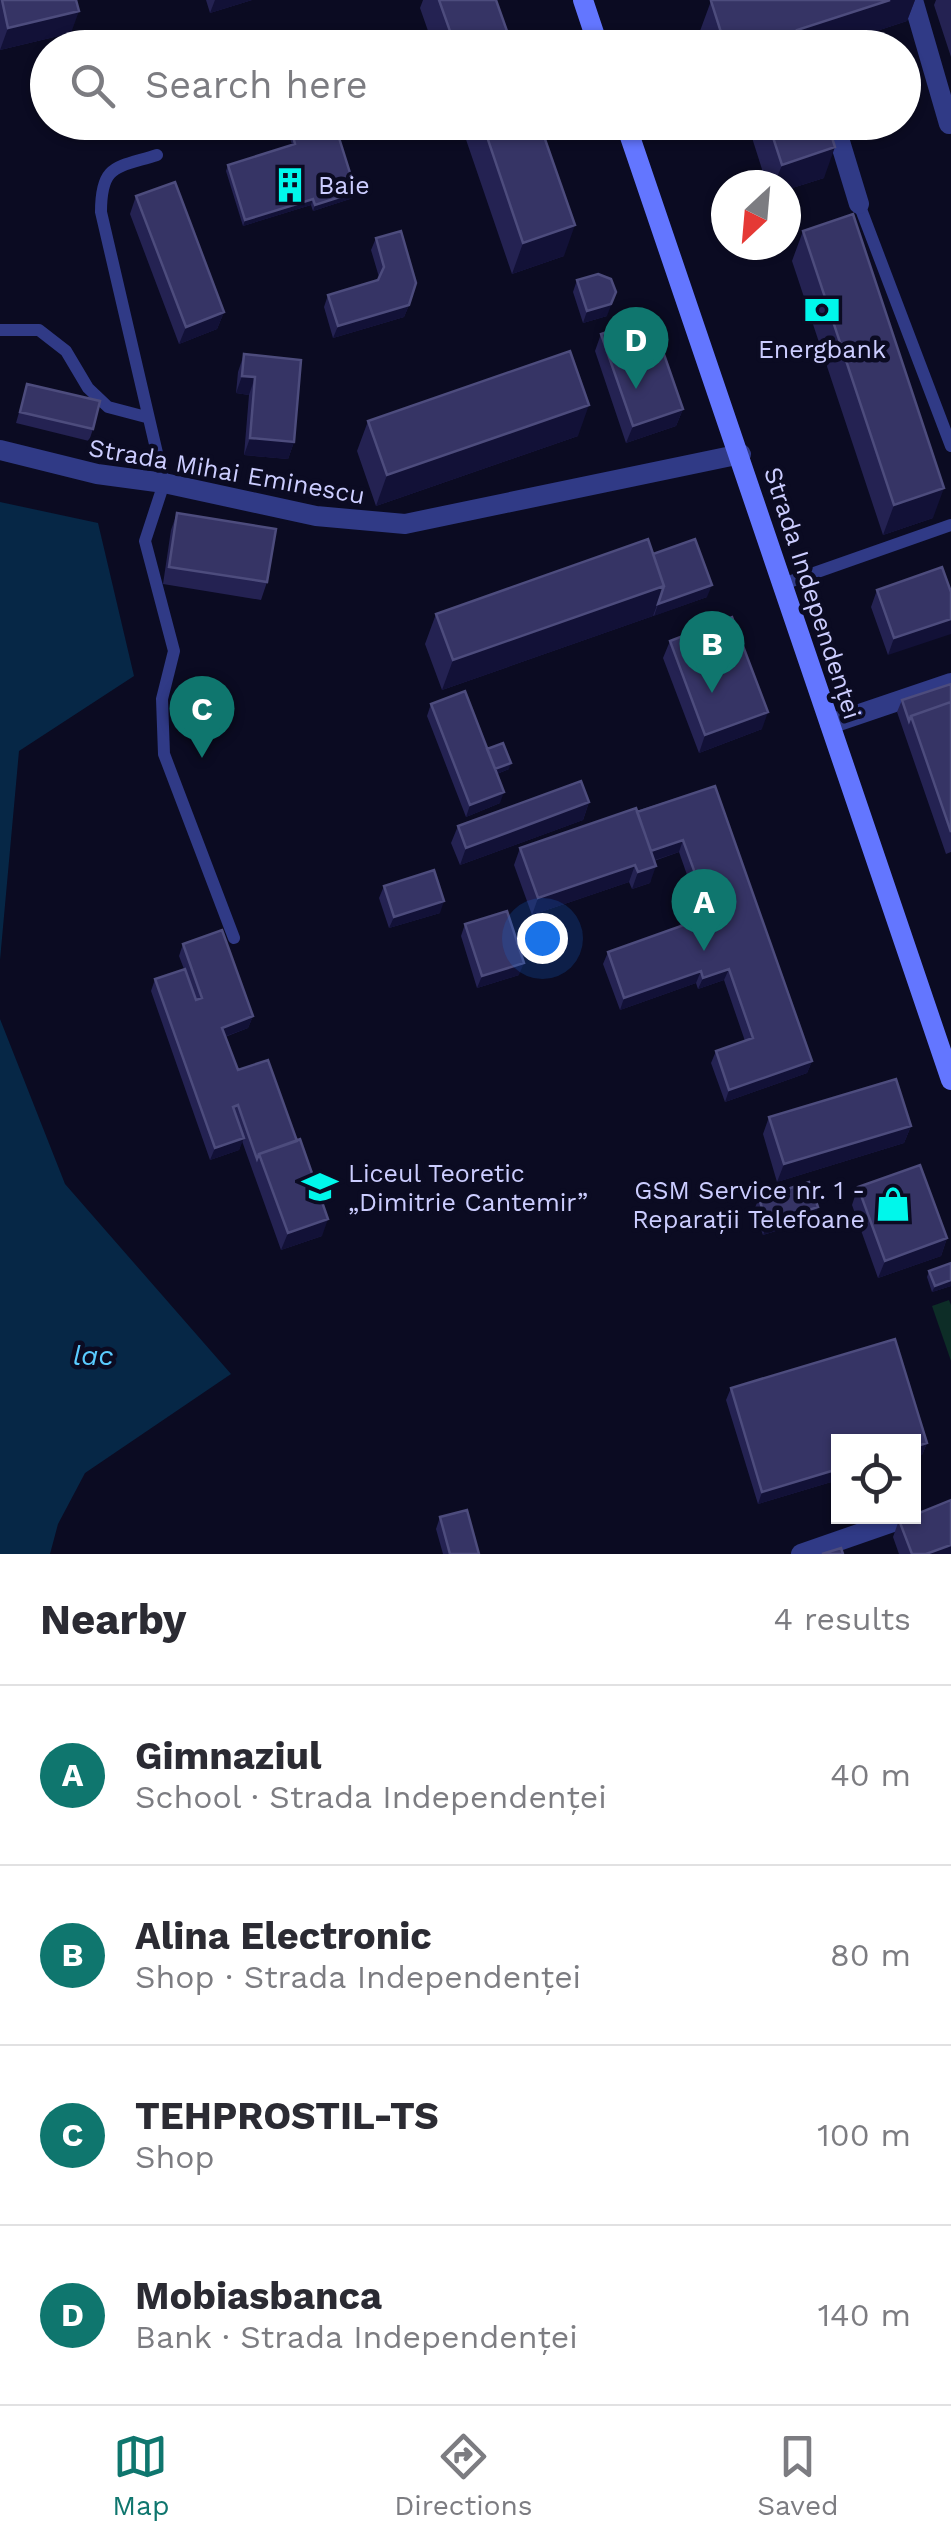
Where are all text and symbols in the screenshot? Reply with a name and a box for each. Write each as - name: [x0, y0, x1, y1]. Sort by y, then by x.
- search box: [30, 30, 921, 140]
- icon: search: [65, 58, 120, 113]
- text: Search here: [145, 63, 368, 107]
- building icon: Baie: [271, 166, 309, 204]
- north arrow: [711, 170, 801, 260]
- place label: Baie: [318, 171, 370, 200]
- bank icon: Energbank: [803, 291, 841, 329]
- pin: D: [604, 306, 668, 389]
- place label: Energbank: [758, 335, 886, 364]
- street label: Strada Mihai Eminescu: [87, 433, 367, 510]
- street label: Strada Independenței: [758, 463, 867, 723]
- pin: B: [680, 610, 744, 693]
- pin: C: [170, 676, 234, 758]
- pin: A: [672, 868, 736, 951]
- your location: [517, 913, 568, 964]
- place label: Liceul Teoretic „Dimitrie Cantemir”: [348, 1159, 588, 1217]
- school or university icon: Liceul Teoretic „Dimitrie Cantemir”: [301, 1168, 339, 1206]
- place label: GSM Service nr. 1 - Reparații Telefoane: [632, 1176, 865, 1234]
- shop icon: GSM Service nr. 1 - Reparații Telefoane: [874, 1185, 912, 1223]
- water label: lac: [73, 1339, 113, 1372]
- map controls: [831, 1434, 921, 1524]
- button: locate: [831, 1434, 921, 1524]
- text: Nearby: [40, 1595, 187, 1644]
- text: 4 results: [773, 1600, 911, 1638]
- text: Gimnaziul: [135, 1734, 321, 1778]
- text: A: [62, 1756, 83, 1794]
- text: 40 m: [830, 1756, 911, 1794]
- text: School · Strada Independenței: [135, 1778, 607, 1816]
- text: Alina Electronic: [135, 1914, 432, 1958]
- text: B: [62, 1936, 83, 1974]
- text: 80 m: [830, 1936, 911, 1974]
- text: Shop · Strada Independenței: [135, 1958, 581, 1996]
- text: TEHPROSTIL-TS: [135, 2094, 439, 2138]
- text: C: [62, 2116, 83, 2154]
- text: 100 m: [817, 2116, 911, 2154]
- text: Shop: [135, 2138, 215, 2176]
- text: Mobiasbanca: [135, 2274, 382, 2318]
- text: D: [61, 2296, 84, 2334]
- text: 140 m: [818, 2296, 911, 2334]
- text: Bank · Strada Independenței: [135, 2318, 578, 2356]
- tab: Map: [112, 2429, 170, 2522]
- tab: Directions: [394, 2429, 533, 2522]
- tab: Saved: [757, 2429, 839, 2522]

